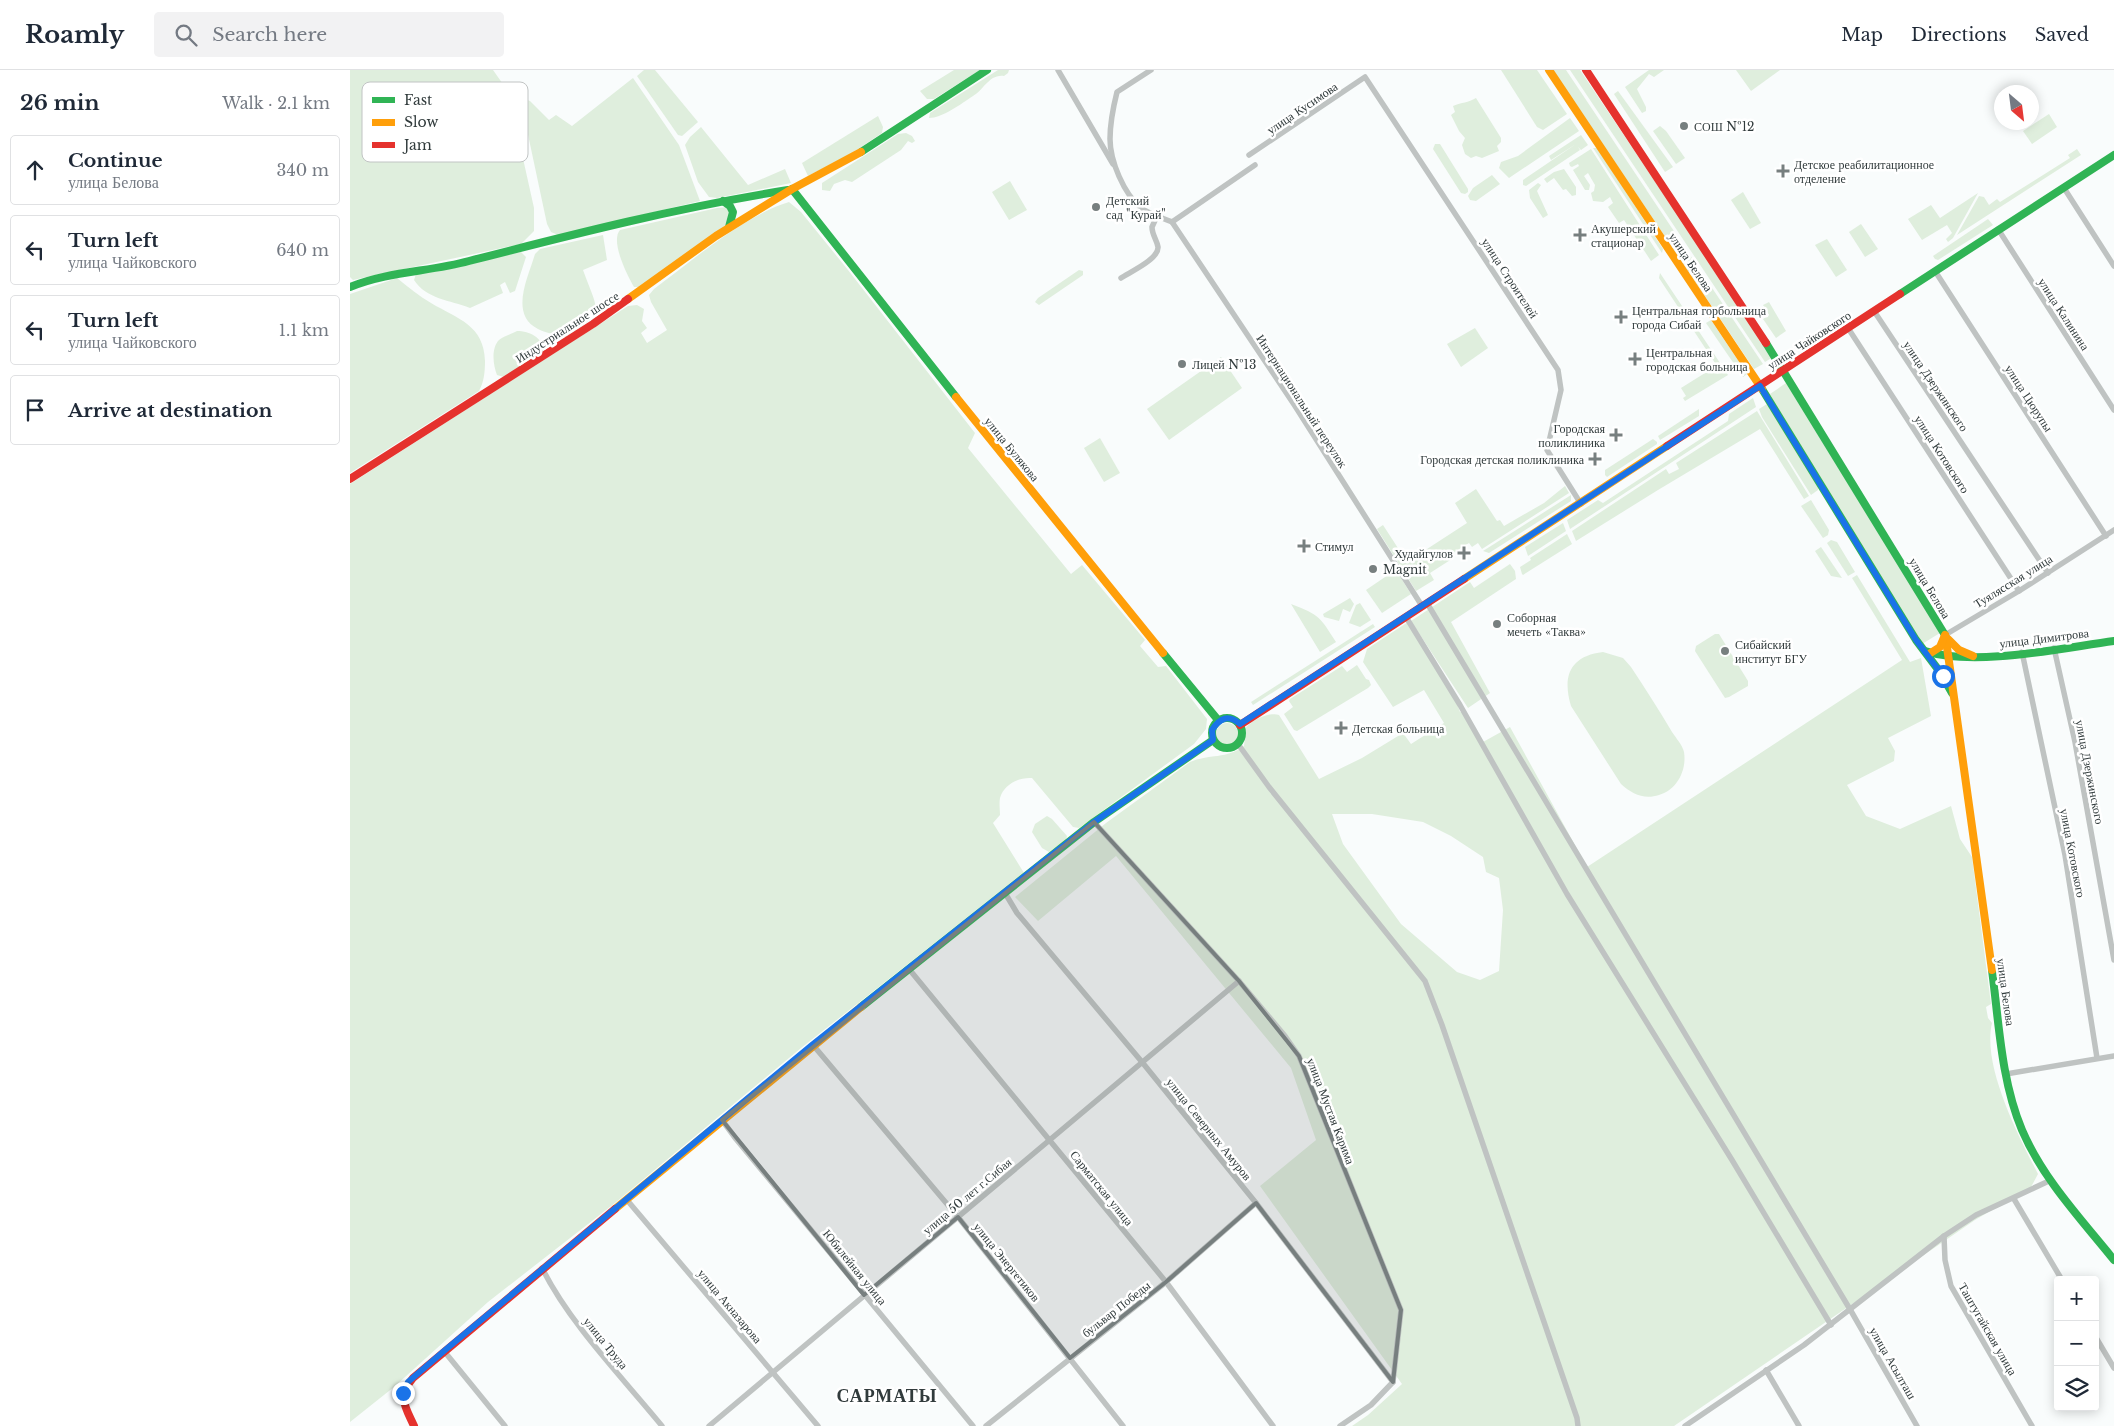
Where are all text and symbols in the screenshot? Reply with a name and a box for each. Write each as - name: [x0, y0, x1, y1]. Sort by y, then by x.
- search box: [154, 12, 504, 57]
- text: Roamly: [25, 20, 124, 49]
- icon: search: [172, 21, 200, 49]
- text: Search here: [212, 23, 327, 46]
- text: Map: [1841, 24, 1883, 46]
- text: Directions: [1911, 24, 2007, 46]
- text: Saved: [2035, 24, 2089, 46]
- street label: улица Кусимова: [1264, 78, 1341, 137]
- legend: [362, 82, 528, 162]
- north arrow: [1994, 85, 2039, 130]
- text: 26 min: [20, 90, 100, 116]
- text: Fast: [404, 91, 433, 109]
- text: Walk · 2.1 km: [222, 93, 330, 113]
- text: Slow: [404, 113, 438, 131]
- place label: СОШ №12: [1694, 119, 1754, 134]
- marker: СОШ №12: [1678, 120, 1690, 132]
- text: Jam: [402, 136, 432, 154]
- text: Continue: [68, 149, 163, 172]
- icon: ahead: [21, 156, 49, 184]
- place label: Детское реабилитационное отделение: [1794, 157, 1934, 186]
- text: 340 m: [277, 160, 329, 180]
- marker: Детское реабилитационное отделение: [1776, 164, 1790, 178]
- text: улица Белова: [68, 172, 159, 192]
- place label: Детский сад "Курай": [1106, 193, 1166, 222]
- marker: Детский сад "Курай": [1090, 201, 1102, 213]
- place label: Акушерский стационар: [1591, 221, 1656, 250]
- marker: Акушерский стационар: [1573, 228, 1587, 242]
- text: Turn left: [68, 229, 159, 252]
- street label: улица Белова: [1666, 230, 1717, 295]
- street label: улица Строителей: [1478, 235, 1542, 322]
- icon: left: [21, 236, 49, 264]
- text: 640 m: [276, 240, 329, 260]
- text: улица Чайковского: [68, 252, 197, 272]
- street label: улица Калинина: [2035, 275, 2093, 354]
- street label: Индустриальное шоссе: [512, 288, 622, 366]
- place label: Центральная горбольница города Сибай: [1632, 303, 1767, 332]
- street label: улица Чайковского: [1764, 307, 1854, 373]
- text: Turn left: [68, 309, 159, 332]
- marker: Центральная горбольница города Сибай: [1614, 310, 1628, 324]
- icon: left: [21, 316, 49, 344]
- text: 1.1 km: [279, 320, 329, 340]
- text: улица Чайковского: [68, 332, 197, 352]
- street label: Интернациональный переулок: [1253, 332, 1351, 471]
- street label: улица Дзержинского: [1900, 338, 1972, 434]
- place label: Центральная городская больница: [1646, 345, 1748, 374]
- marker: Центральная городская больница: [1628, 352, 1642, 366]
- place label: Лицей №13: [1192, 357, 1256, 372]
- marker: Лицей №13: [1176, 358, 1188, 370]
- street label: улица Цюрупы: [2002, 362, 2056, 434]
- icon: arrive: [21, 396, 49, 424]
- text: Arrive at destination: [68, 399, 272, 422]
- street label: улица Котовского: [1911, 412, 1973, 496]
- street label: улица Булякова: [981, 414, 1043, 485]
- place label: Городская поликлиника: [1538, 421, 1606, 450]
- marker: Городская поликлиника: [1609, 428, 1623, 442]
- place label: Городская детская поликлиника: [1420, 452, 1585, 467]
- marker: Городская детская поликлиника: [1588, 452, 1602, 466]
- marker: Стимул: [1297, 539, 1311, 553]
- place label: Стимул: [1315, 539, 1354, 554]
- place label: Худайгулов: [1394, 546, 1453, 561]
- marker: Худайгулов: [1457, 546, 1471, 560]
- street label: Туялясская улица: [1971, 551, 2056, 611]
- street label: улица Белова: [1906, 555, 1954, 622]
- place label: Magnit: [1383, 562, 1427, 577]
- marker: Magnit: [1367, 563, 1379, 575]
- place label: Соборная мечеть «Таква»: [1507, 610, 1586, 639]
- marker: Соборная мечеть «Таква»: [1491, 618, 1503, 630]
- street label: улица Димитрова: [1998, 625, 2090, 651]
- place label: Сибайский институт БГУ: [1735, 637, 1807, 666]
- marker: Сибайский институт БГУ: [1719, 645, 1731, 657]
- route start: [1932, 665, 1955, 688]
- street label: улица Дзержинского: [2073, 719, 2107, 825]
- marker: Детская больница: [1334, 721, 1348, 735]
- place label: Детская больница: [1352, 721, 1445, 736]
- street label: улица Котовского: [2057, 807, 2089, 899]
- street label: улица Белова: [1994, 957, 2018, 1027]
- street label: улица Мустая Карима: [1304, 1056, 1358, 1167]
- street label: улица Северных Амуров: [1163, 1075, 1255, 1183]
- street label: Сарматская улица: [1067, 1148, 1137, 1229]
- street label: улица 50 лет г.Сибая: [920, 1154, 1015, 1238]
- street label: улица Энергетиков: [971, 1219, 1044, 1305]
- street label: Юбилейная улица: [820, 1226, 890, 1308]
- street label: улица Акназарова: [695, 1266, 766, 1347]
- map controls: [2054, 1276, 2099, 1411]
- button: +: [2054, 1276, 2099, 1321]
- street label: бульвар Победы: [1079, 1278, 1153, 1340]
- street label: Таштугайская улица: [1955, 1280, 2021, 1378]
- street label: улица Труда: [581, 1314, 632, 1373]
- button: −: [2054, 1321, 2099, 1366]
- street label: улица Асылташ: [1866, 1324, 1920, 1402]
- button: layers: [2054, 1366, 2099, 1411]
- route end: [392, 1382, 415, 1405]
- district label: САРМАТЫ: [837, 1385, 937, 1407]

